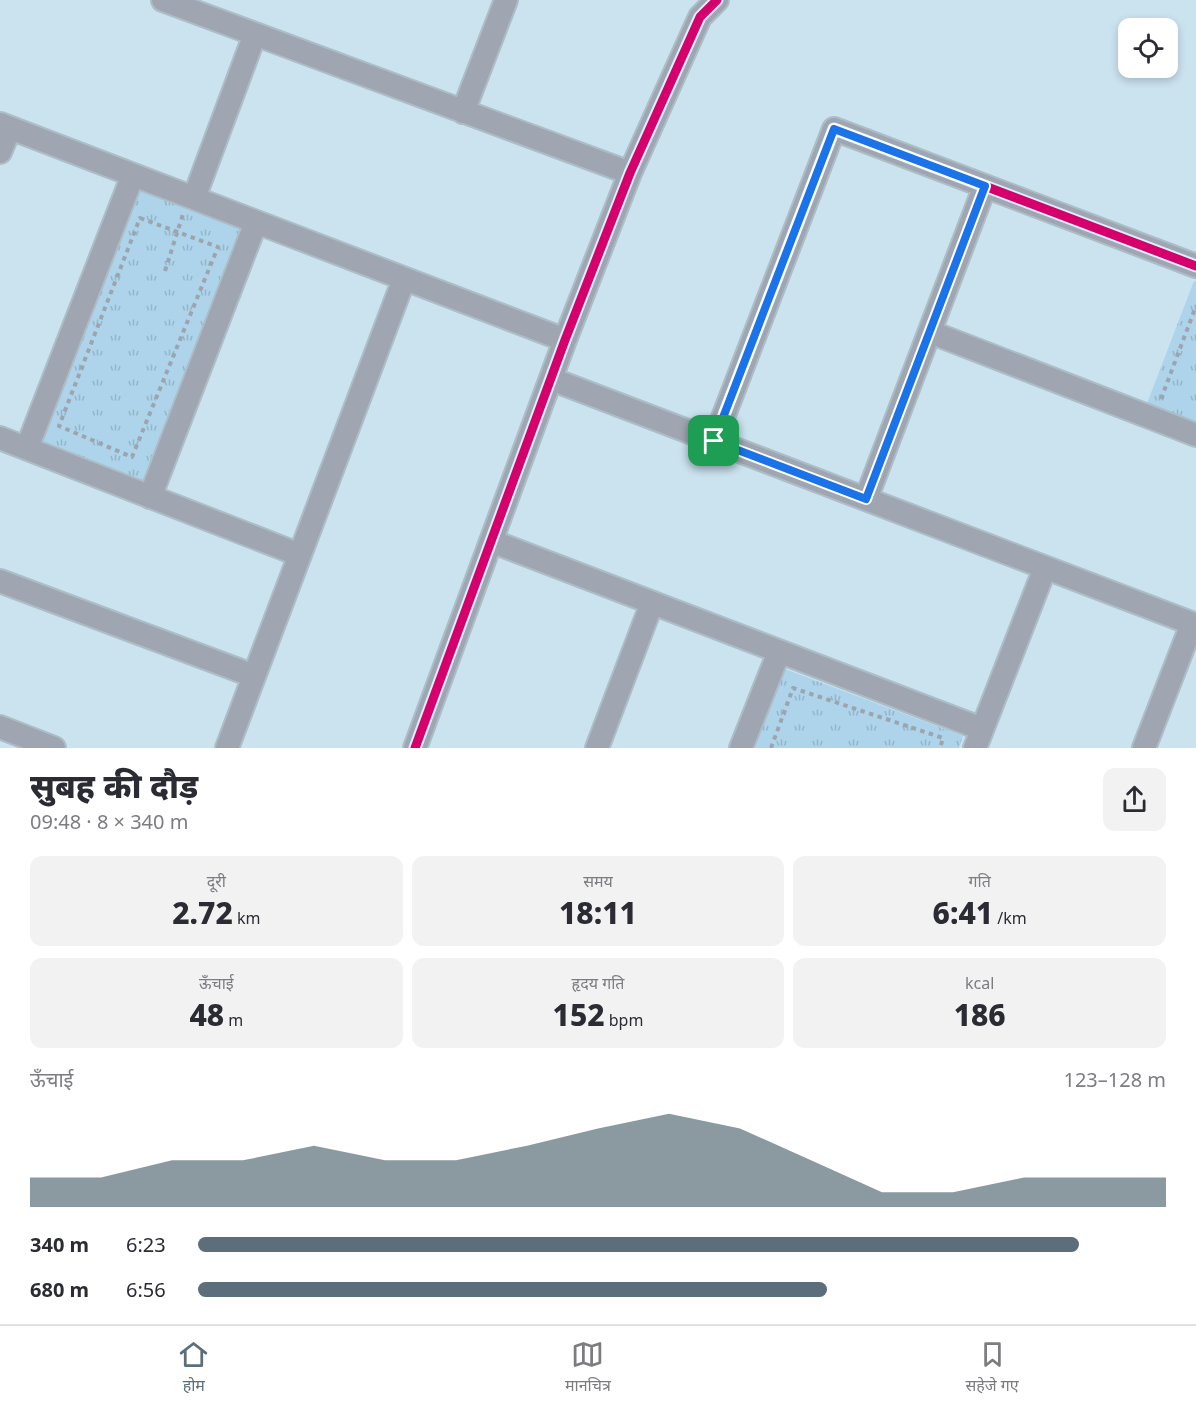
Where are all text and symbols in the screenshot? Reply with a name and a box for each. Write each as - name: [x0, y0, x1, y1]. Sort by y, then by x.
- map controls: [1118, 18, 1178, 78]
- button: locate: [1118, 18, 1178, 78]
- pin: [688, 415, 739, 466]
- icon: arrive: [697, 424, 730, 457]
- text: सुबह की दौड़: [30, 763, 198, 808]
- button: share: [1103, 768, 1166, 831]
- text: 09:48 · 8 × 340 m: [30, 808, 188, 835]
- text: दूरी: [207, 870, 226, 892]
- text: समय: [583, 870, 613, 892]
- text: गति: [969, 870, 991, 892]
- text: 2.72: [172, 892, 233, 933]
- text: 18:11: [559, 892, 637, 933]
- text: 6:41: [933, 892, 993, 933]
- text: km: [233, 907, 260, 929]
- text: /km: [993, 907, 1027, 929]
- text: ऊँचाई: [199, 972, 234, 994]
- text: हृदय गति: [571, 972, 625, 994]
- text: kcal: [965, 972, 994, 994]
- text: 48: [189, 994, 224, 1035]
- text: 152: [553, 994, 605, 1035]
- text: 186: [954, 994, 1006, 1035]
- text: m: [224, 1009, 243, 1031]
- text: bpm: [605, 1009, 643, 1031]
- text: ऊँचाई: [30, 1066, 73, 1093]
- text: 123–128 m: [1063, 1066, 1166, 1093]
- text: 340 m: [30, 1231, 89, 1258]
- text: 6:23: [126, 1231, 166, 1258]
- text: 680 m: [30, 1276, 89, 1303]
- text: 6:56: [126, 1276, 166, 1303]
- tab: होम: [177, 1338, 210, 1396]
- tab: मानचित्र: [565, 1338, 611, 1396]
- tab: सहेजे गए: [965, 1338, 1019, 1396]

